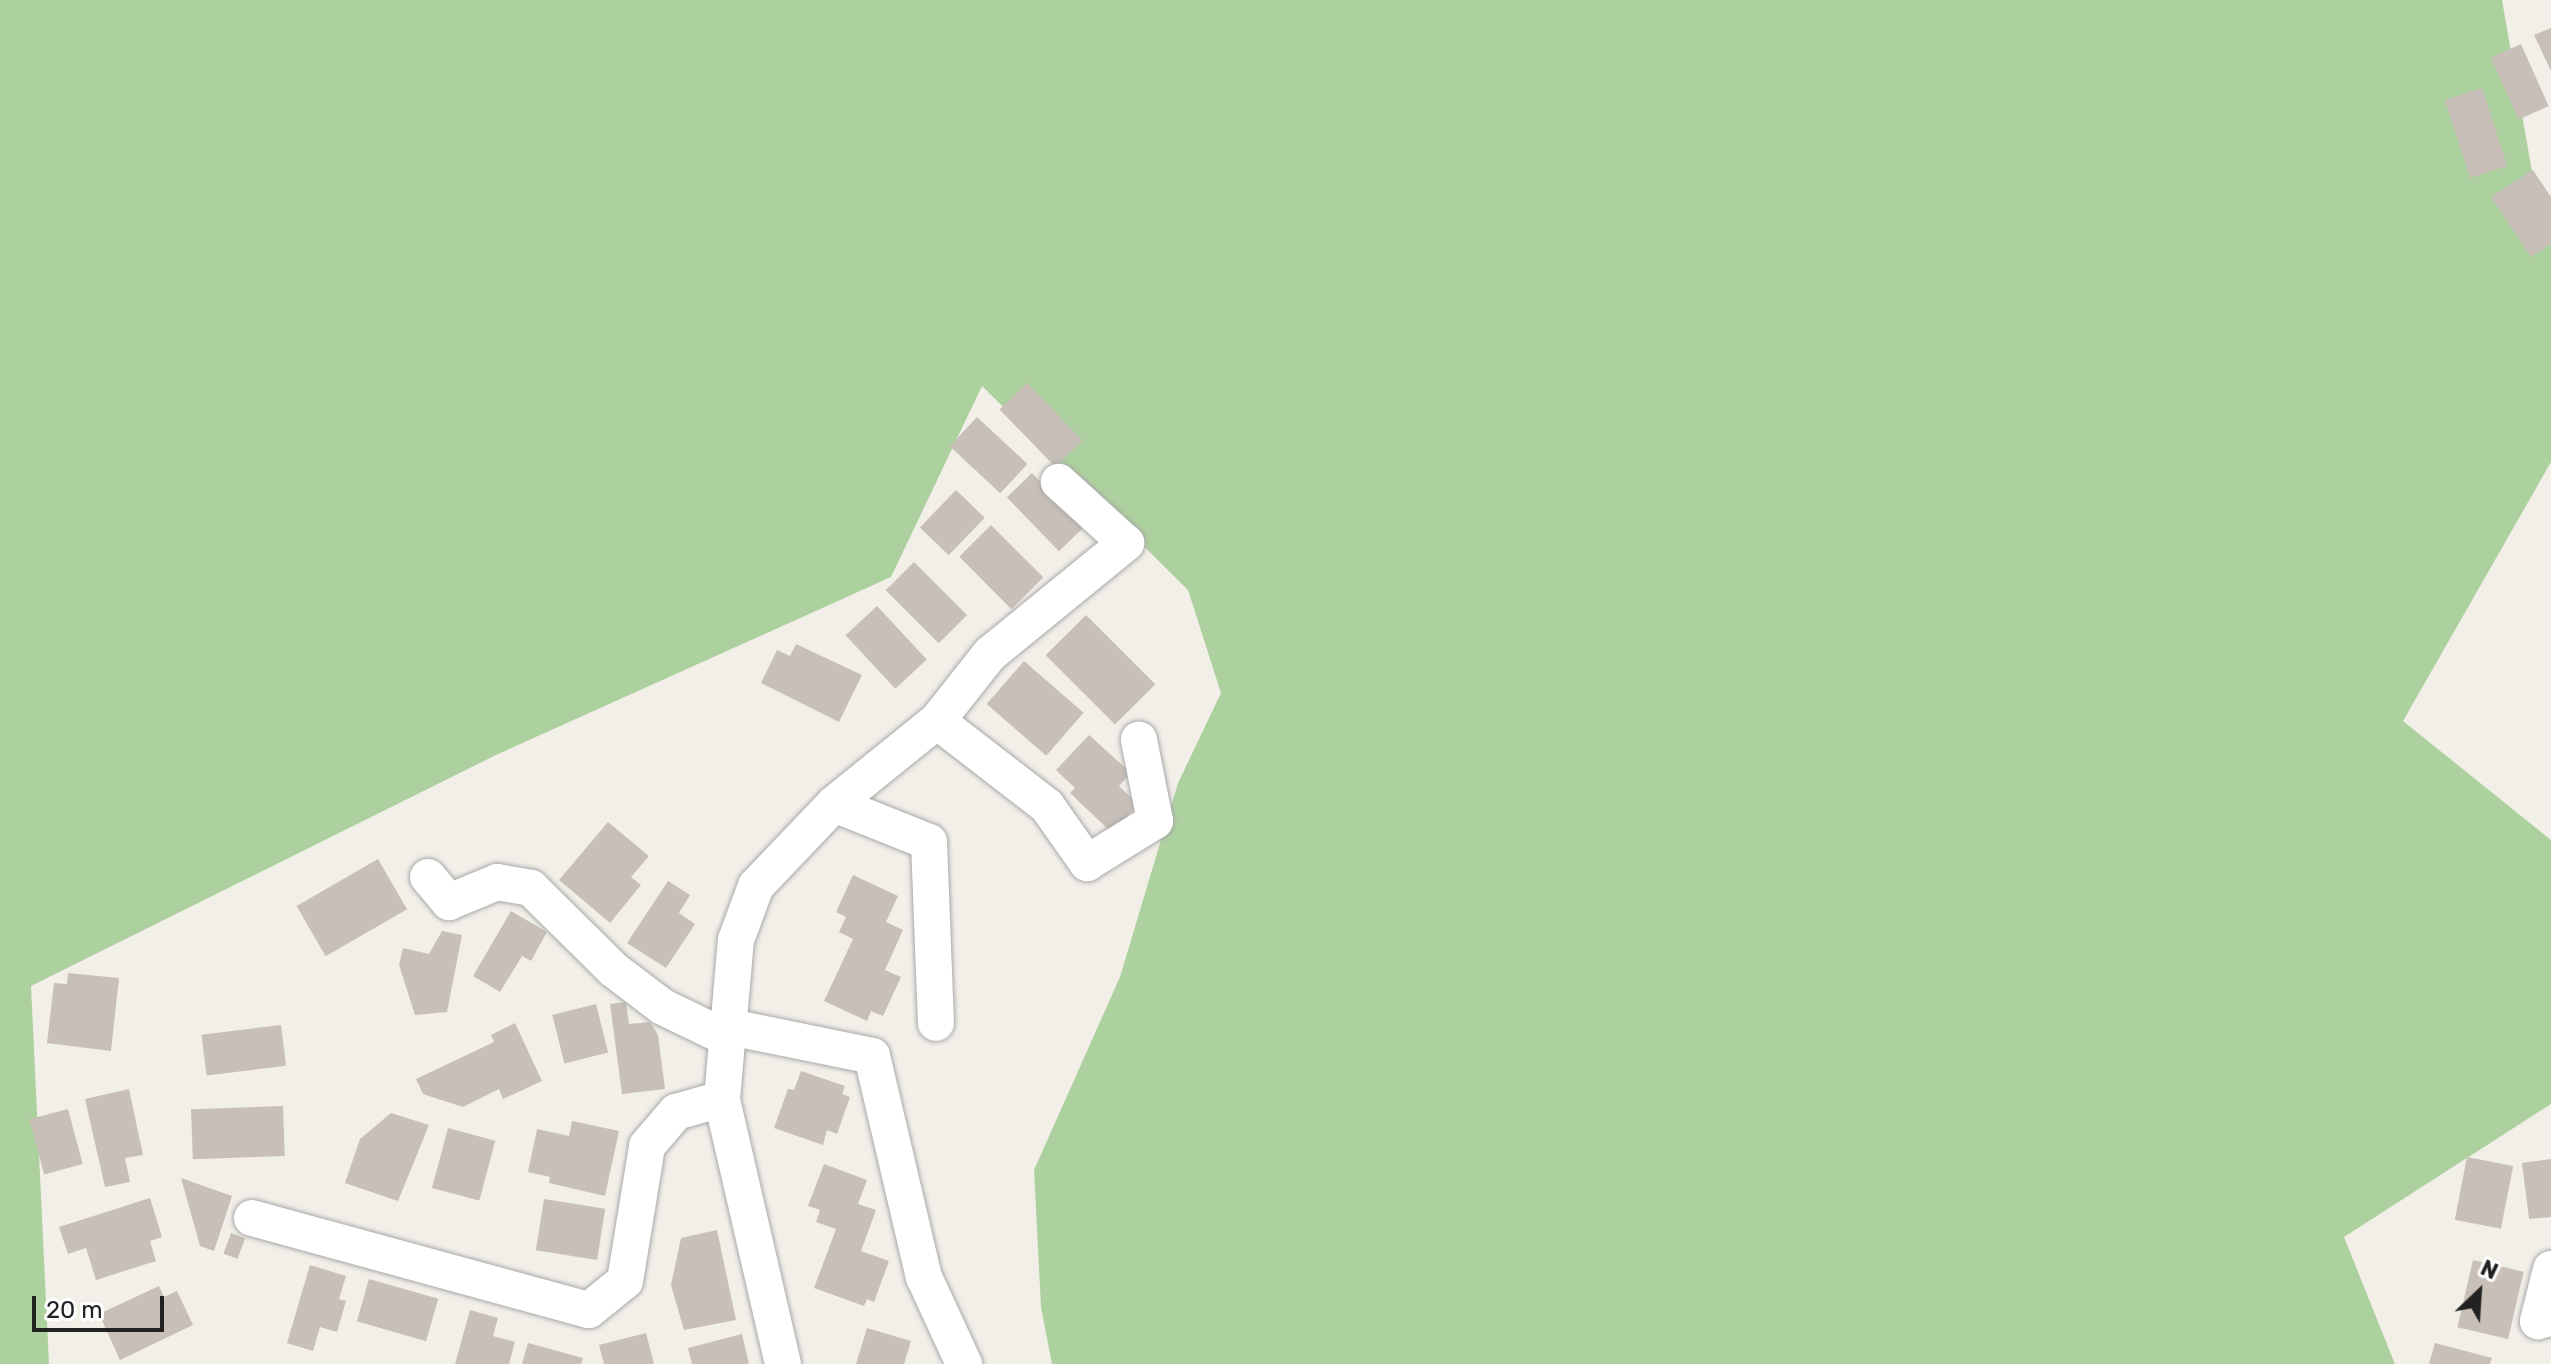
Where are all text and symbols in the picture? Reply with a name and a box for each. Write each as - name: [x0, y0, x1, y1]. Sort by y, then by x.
- north arrow: [2439, 1252, 2519, 1332]
- text: N: [2476, 1254, 2502, 1285]
- scale bar: [36, 1280, 168, 1330]
- text: 20 m: [46, 1296, 103, 1324]

